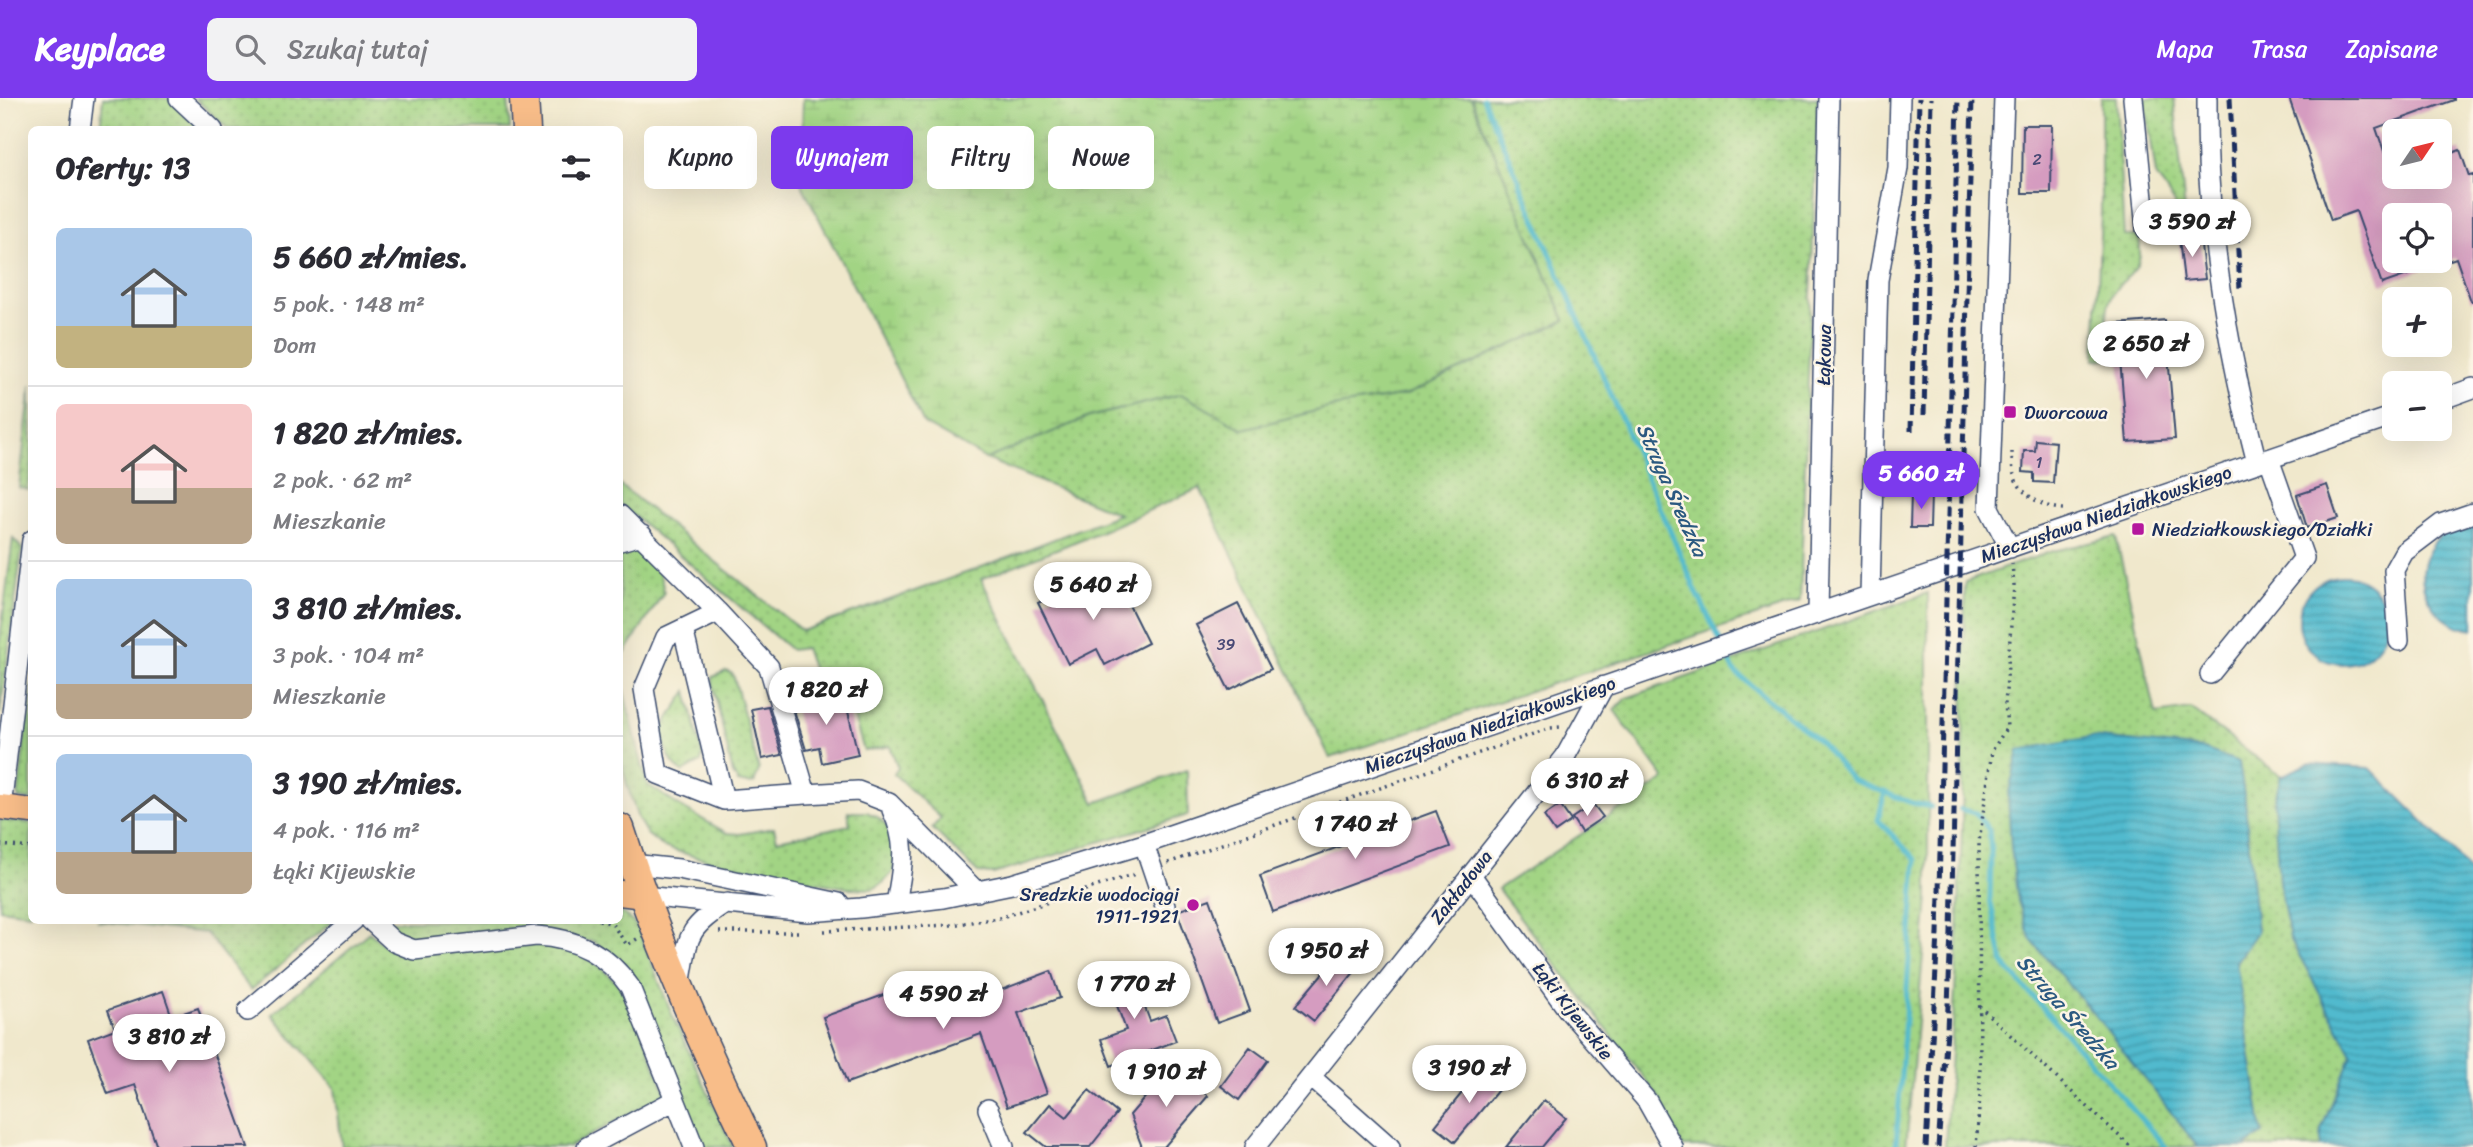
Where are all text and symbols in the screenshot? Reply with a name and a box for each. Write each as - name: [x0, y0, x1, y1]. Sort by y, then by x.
- search box: [207, 18, 697, 81]
- text: Keyplace: [35, 20, 165, 78]
- text: Szukaj tutaj: [287, 26, 428, 72]
- text: Mapa: [2157, 28, 2213, 70]
- text: Trasa: [2251, 28, 2307, 70]
- text: Zapisane: [2345, 28, 2438, 70]
- icon: search: [231, 30, 269, 68]
- north arrow: [2382, 119, 2452, 189]
- map controls: [2382, 119, 2452, 441]
- chip: Kupno: [644, 126, 757, 189]
- chip: Wynajem: [771, 126, 913, 189]
- chip: Filtry: [927, 126, 1034, 189]
- chip: Nowe: [1048, 126, 1154, 189]
- text: Oferty: 13: [56, 141, 190, 195]
- house number: 2: [2032, 145, 2042, 174]
- icon: filters: [557, 149, 595, 187]
- pin: 3 590 zł: [2120, 200, 2264, 259]
- text: 3 590 zł: [2149, 201, 2235, 242]
- button: locate: [2382, 203, 2452, 273]
- text: 5 660 zł/mies.: [273, 230, 469, 284]
- icon: home: [112, 256, 196, 340]
- text: 5 pok. · 148 m²: [273, 284, 425, 325]
- button: +: [2382, 287, 2452, 357]
- pin: 2 650 zł: [2074, 322, 2218, 381]
- text: 2 650 zł: [2103, 323, 2189, 364]
- street label: Łąkowa: [1807, 324, 1841, 386]
- text: Dom: [273, 325, 316, 366]
- button: −: [2382, 371, 2452, 441]
- place label: Dworcowa: [2024, 396, 2108, 429]
- marker: Dworcowa: [2002, 404, 2018, 420]
- text: 1 820 zł/mies.: [273, 406, 464, 460]
- water label: Struga Średzka: [1625, 417, 1719, 565]
- icon: home: [112, 432, 196, 516]
- house number: 1: [2036, 448, 2043, 477]
- pin: 5 660 zł: [1849, 452, 1993, 511]
- text: 5 660 zł: [1878, 453, 1964, 494]
- street label: Mieczysława Niedziałkowskiego: [1976, 455, 2236, 573]
- text: 2 pok. · 62 m²: [273, 460, 412, 501]
- text: Mieszkanie: [273, 501, 386, 542]
- place label: Niedziałkowskiego/Działki: [2152, 513, 2373, 546]
- marker: Niedziałkowskiego/Działki: [2130, 521, 2146, 537]
- pin: 5 640 zł: [1021, 562, 1165, 622]
- text: 5 640 zł: [1050, 564, 1136, 605]
- text: 3 810 zł/mies.: [273, 581, 464, 635]
- icon: home: [112, 607, 196, 691]
- house number: 39: [1217, 630, 1235, 659]
- text: 3 pok. · 104 m²: [273, 635, 424, 676]
- street label: Mieczysława Niedziałkowskiego: [1360, 666, 1620, 784]
- pin: 1 820 zł: [754, 668, 898, 727]
- text: 1 820 zł: [785, 669, 867, 710]
- text: Mieszkanie: [273, 676, 386, 717]
- text: 3 190 zł/mies.: [273, 756, 464, 810]
- pin: 6 310 zł: [1515, 758, 1659, 818]
- text: 6 310 zł: [1547, 760, 1627, 801]
- icon: home: [112, 782, 196, 866]
- pin: 1 740 zł: [1283, 802, 1427, 861]
- text: 1 740 zł: [1314, 803, 1396, 844]
- text: 4 pok. · 116 m²: [273, 810, 420, 851]
- street label: Zakładowa: [1421, 842, 1501, 932]
- text: Łąki Kijewskie: [273, 851, 415, 892]
- place label: Sredzkie wodociągi 1911-1921: [1019, 878, 1180, 933]
- marker: Sredzkie wodociągi 1911-1921: [1185, 897, 1201, 913]
- pin: 1 950 zł: [1254, 928, 1398, 988]
- text: 1 950 zł: [1285, 930, 1367, 971]
- water label: Struga Średzka: [2007, 945, 2130, 1080]
- street label: Łąki Kijewskie: [1524, 954, 1622, 1068]
- pin: 1 770 zł: [1062, 962, 1206, 1021]
- text: 1 770 zł: [1093, 963, 1175, 1004]
- pin: 4 590 zł: [871, 972, 1015, 1031]
- text: 4 590 zł: [899, 973, 987, 1014]
- pin: 3 810 zł: [97, 1014, 241, 1074]
- text: 3 810 zł: [128, 1016, 210, 1057]
- pin: 3 190 zł: [1397, 1046, 1541, 1105]
- text: 3 190 zł: [1428, 1047, 1510, 1088]
- pin: 1 910 zł: [1094, 1049, 1238, 1109]
- text: 1 910 zł: [1127, 1051, 1205, 1092]

